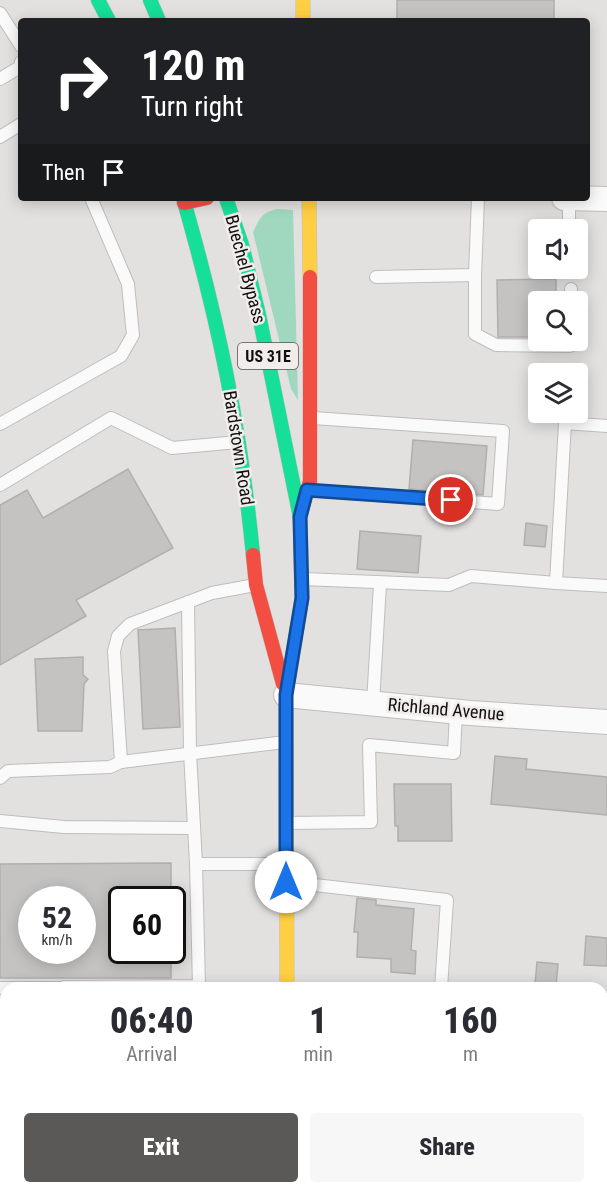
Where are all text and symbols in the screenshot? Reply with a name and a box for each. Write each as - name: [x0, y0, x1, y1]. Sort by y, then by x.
- text: 120 m: [141, 41, 246, 90]
- icon: right: [42, 42, 120, 120]
- text: Turn right: [141, 91, 243, 123]
- icon: arrive: [97, 156, 130, 189]
- text: Then: [42, 160, 85, 185]
- street label: Buechel Bypass: [221, 212, 271, 326]
- map controls: [528, 219, 588, 423]
- button: sound: [528, 219, 588, 279]
- button: search: [528, 291, 588, 351]
- road number: US 31E: [238, 343, 298, 369]
- button: layers: [528, 363, 588, 423]
- street label: Bardstown Road: [220, 389, 258, 507]
- pin: [425, 474, 476, 525]
- icon: arrive: [434, 483, 467, 516]
- street label: Richland Avenue: [387, 693, 505, 725]
- position arrow: [254, 850, 318, 914]
- speed limit sign: 60: [108, 886, 186, 964]
- text: 52: [42, 900, 72, 935]
- text: km/h: [42, 931, 72, 949]
- text: 06:40: [110, 1000, 193, 1042]
- text: 1: [309, 1000, 327, 1042]
- text: 160: [443, 1000, 498, 1042]
- text: Arrival: [126, 1042, 177, 1066]
- text: min: [304, 1042, 333, 1066]
- text: m: [463, 1042, 478, 1066]
- button: Exit: [24, 1113, 298, 1182]
- button: Share: [310, 1113, 584, 1182]

